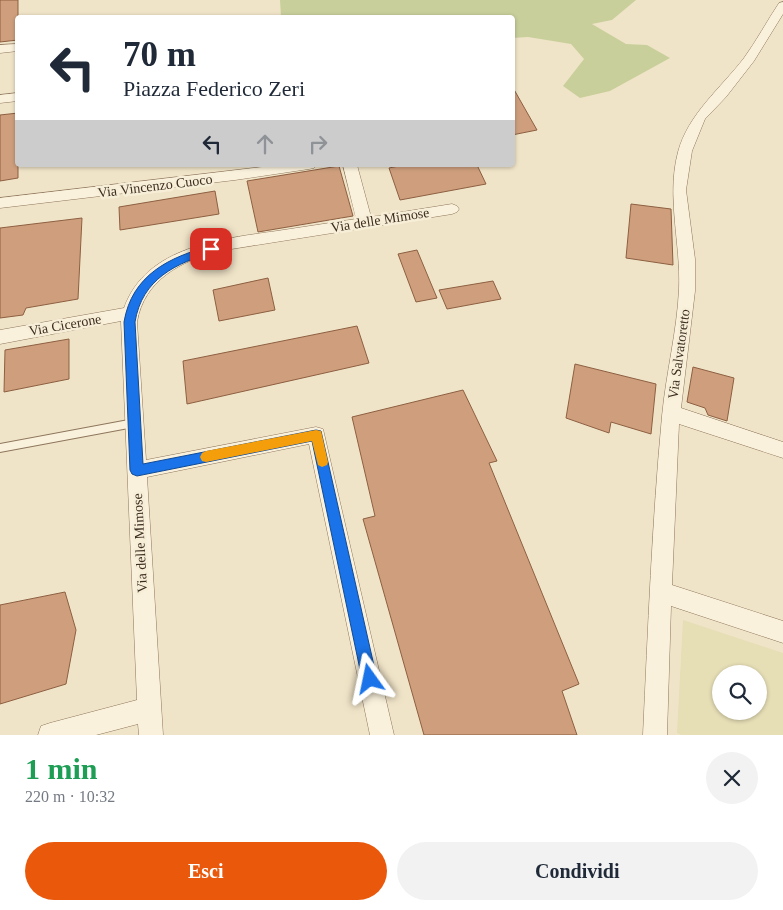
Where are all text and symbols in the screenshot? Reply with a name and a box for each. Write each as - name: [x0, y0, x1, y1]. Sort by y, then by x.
- icon: left: [40, 35, 105, 100]
- text: 70 m: [123, 35, 196, 74]
- text: Piazza Federico Zeri: [123, 76, 305, 101]
- icon: left: [198, 130, 226, 158]
- icon: ahead: [251, 130, 279, 158]
- icon: right: [304, 130, 332, 158]
- street label: Via Vincenzo Cuoco: [97, 172, 213, 200]
- street label: Via delle Mimose: [330, 205, 430, 235]
- pin: [190, 228, 232, 270]
- icon: arrive: [197, 235, 225, 263]
- street label: Via Salvatoretto: [665, 308, 693, 400]
- street label: Via Cicerone: [28, 311, 102, 339]
- street label: Via delle Mimose: [130, 493, 150, 593]
- position arrow: [343, 652, 395, 704]
- map controls: [712, 665, 767, 720]
- button: search: [712, 665, 767, 720]
- text: 1 min: [25, 752, 98, 785]
- button: close: [706, 752, 758, 804]
- text: 220 m · 10:32: [25, 788, 115, 805]
- button: Esci: [25, 842, 387, 900]
- button: Condividi: [397, 842, 758, 900]

